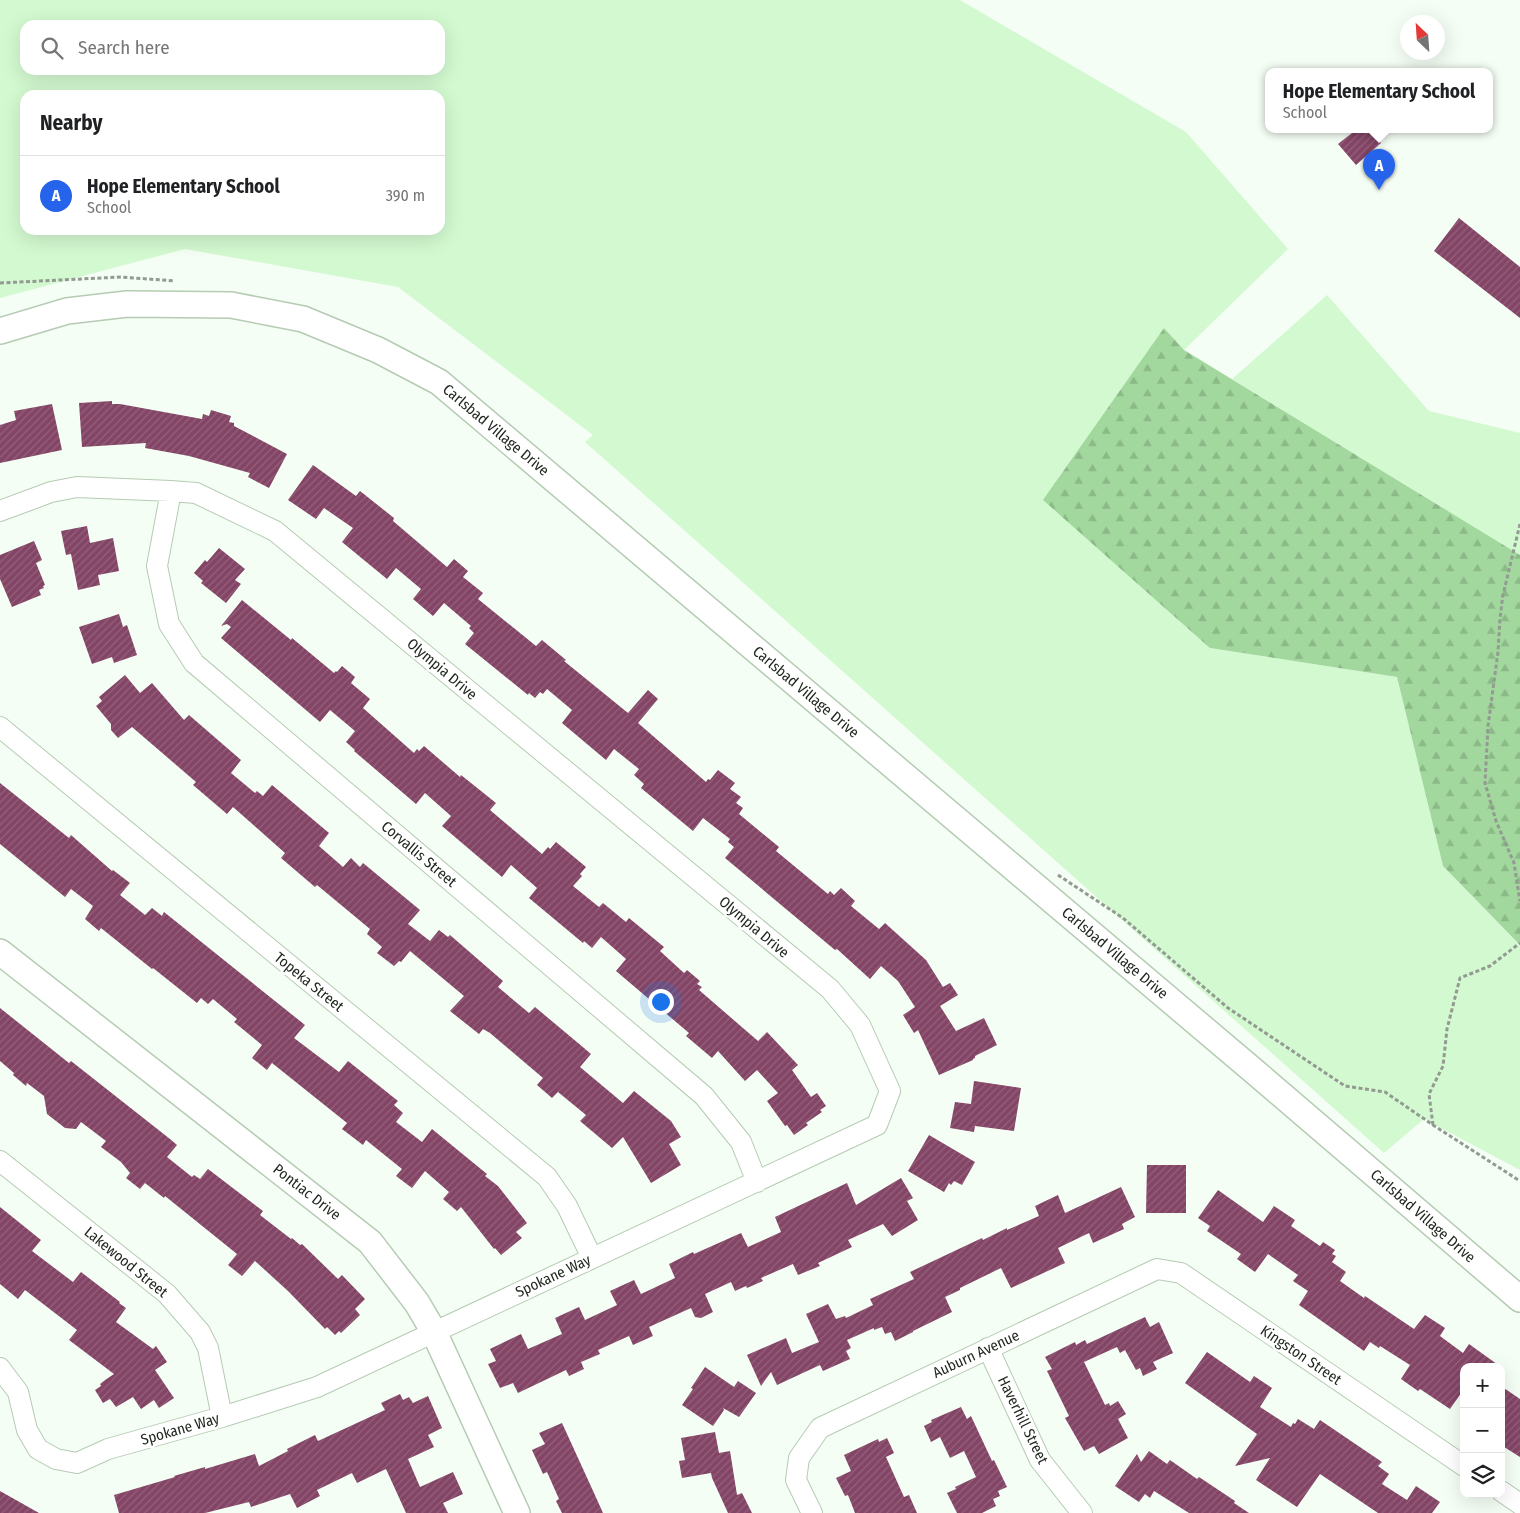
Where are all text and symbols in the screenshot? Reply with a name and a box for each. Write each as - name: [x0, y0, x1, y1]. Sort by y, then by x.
- north arrow: [1400, 15, 1445, 60]
- search box: [20, 20, 445, 75]
- icon: search: [38, 34, 66, 62]
- text: Search here: [78, 36, 170, 59]
- popup: [1265, 68, 1493, 133]
- text: Hope Elementary School: [1283, 80, 1475, 103]
- text: School: [1283, 103, 1327, 122]
- text: Nearby: [40, 110, 102, 136]
- pin: A: [1363, 149, 1395, 190]
- text: Hope Elementary School: [87, 175, 280, 198]
- text: A: [52, 186, 60, 205]
- text: 390 m: [386, 186, 425, 205]
- text: School: [87, 198, 131, 217]
- street label: Carlsbad Village Drive: [439, 380, 553, 480]
- street label: Olympia Drive: [403, 635, 481, 703]
- street label: Carlsbad Village Drive: [749, 642, 863, 742]
- street label: Corvallis Street: [378, 817, 460, 891]
- street label: Olympia Drive: [715, 893, 793, 961]
- street label: Carlsbad Village Drive: [1058, 903, 1172, 1003]
- street label: Topeka Street: [271, 949, 347, 1015]
- your location: [648, 989, 674, 1015]
- street label: Pontiac Drive: [270, 1160, 344, 1224]
- street label: Carlsbad Village Drive: [1367, 1166, 1479, 1266]
- street label: Lakewood Street: [81, 1223, 171, 1301]
- street label: Spokane Way: [513, 1251, 594, 1301]
- street label: Kingston Street: [1257, 1321, 1345, 1389]
- street label: Auburn Avenue: [930, 1326, 1022, 1382]
- map controls: [1460, 1363, 1505, 1498]
- button: +: [1460, 1363, 1505, 1408]
- street label: Haverhill Street: [994, 1373, 1052, 1467]
- button: −: [1460, 1408, 1505, 1453]
- street label: Spokane Way: [139, 1409, 222, 1449]
- button: layers: [1460, 1453, 1505, 1498]

